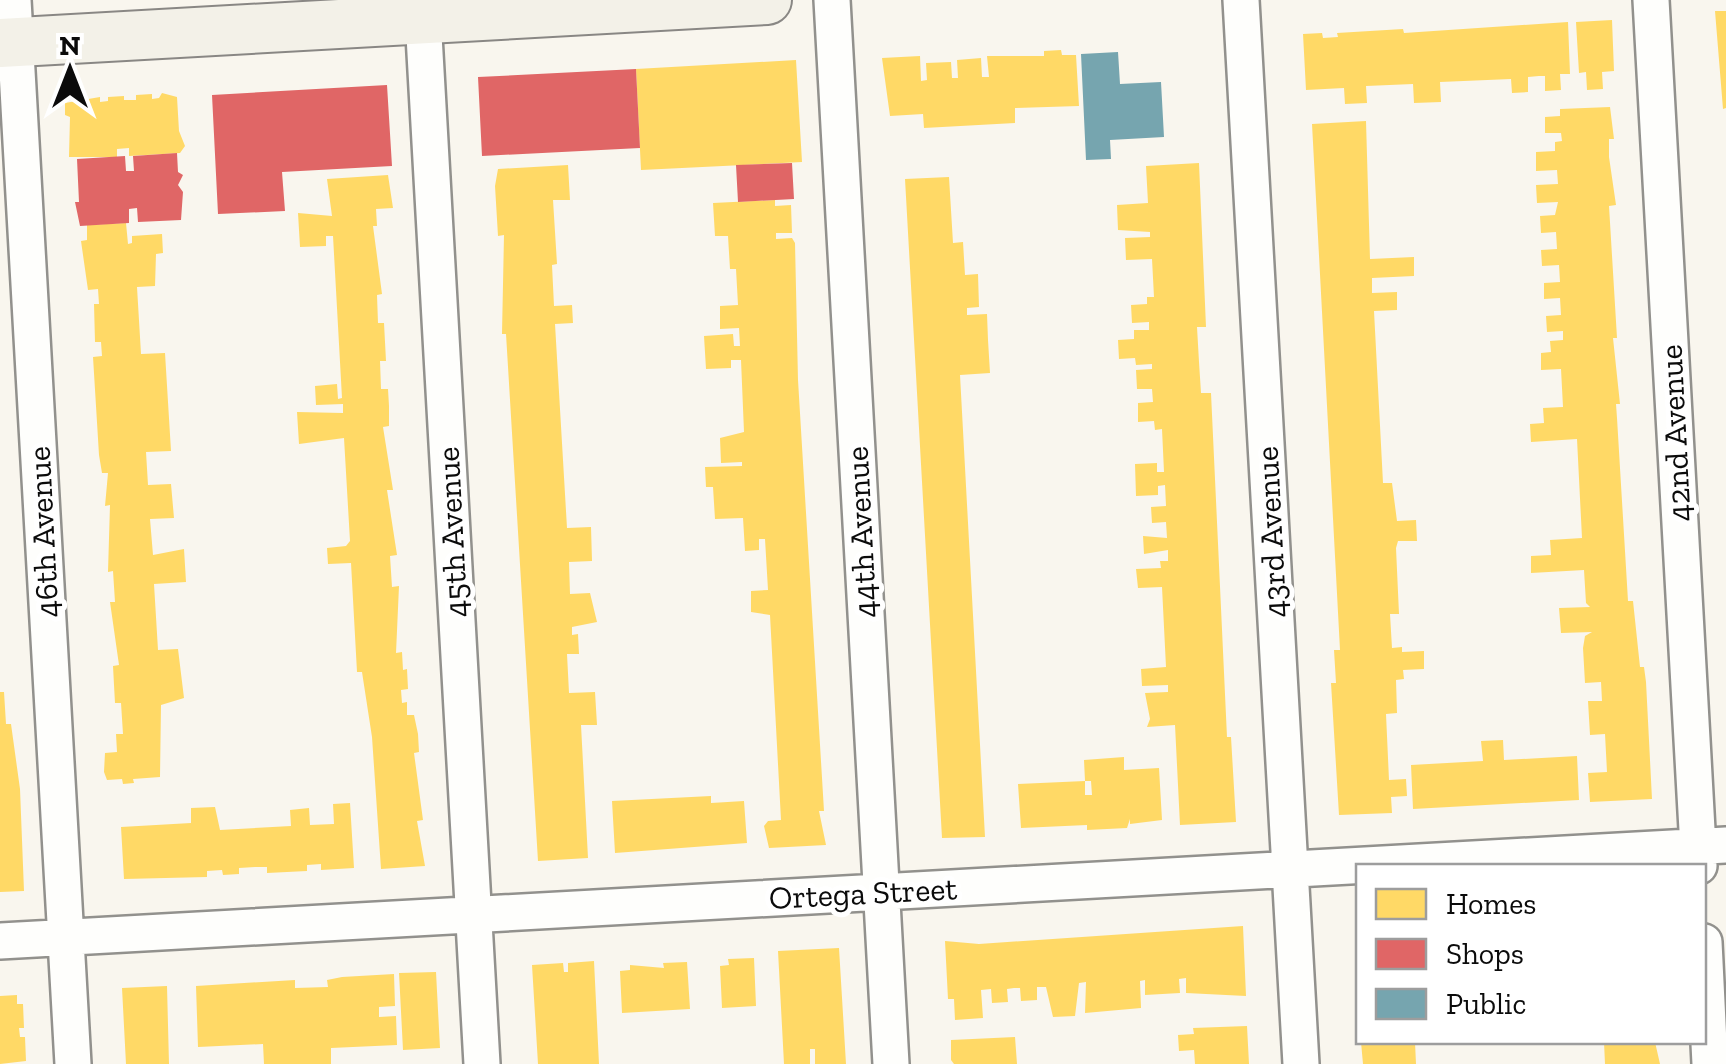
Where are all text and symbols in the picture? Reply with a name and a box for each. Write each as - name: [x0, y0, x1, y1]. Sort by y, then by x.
- north arrow: [20, 20, 120, 120]
- text: N: [59, 29, 81, 62]
- street label: 42nd Avenue: [1651, 343, 1699, 523]
- street label: 46th Avenue: [20, 445, 66, 619]
- street label: 44th Avenue: [838, 445, 884, 619]
- street label: 43rd Avenue: [1248, 445, 1294, 619]
- street label: 45th Avenue: [429, 446, 475, 618]
- legend: [1356, 864, 1706, 1044]
- street label: Ortega Street: [768, 869, 958, 917]
- text: Homes: [1446, 886, 1536, 922]
- text: Shops: [1446, 936, 1524, 972]
- text: Public: [1446, 986, 1526, 1022]

